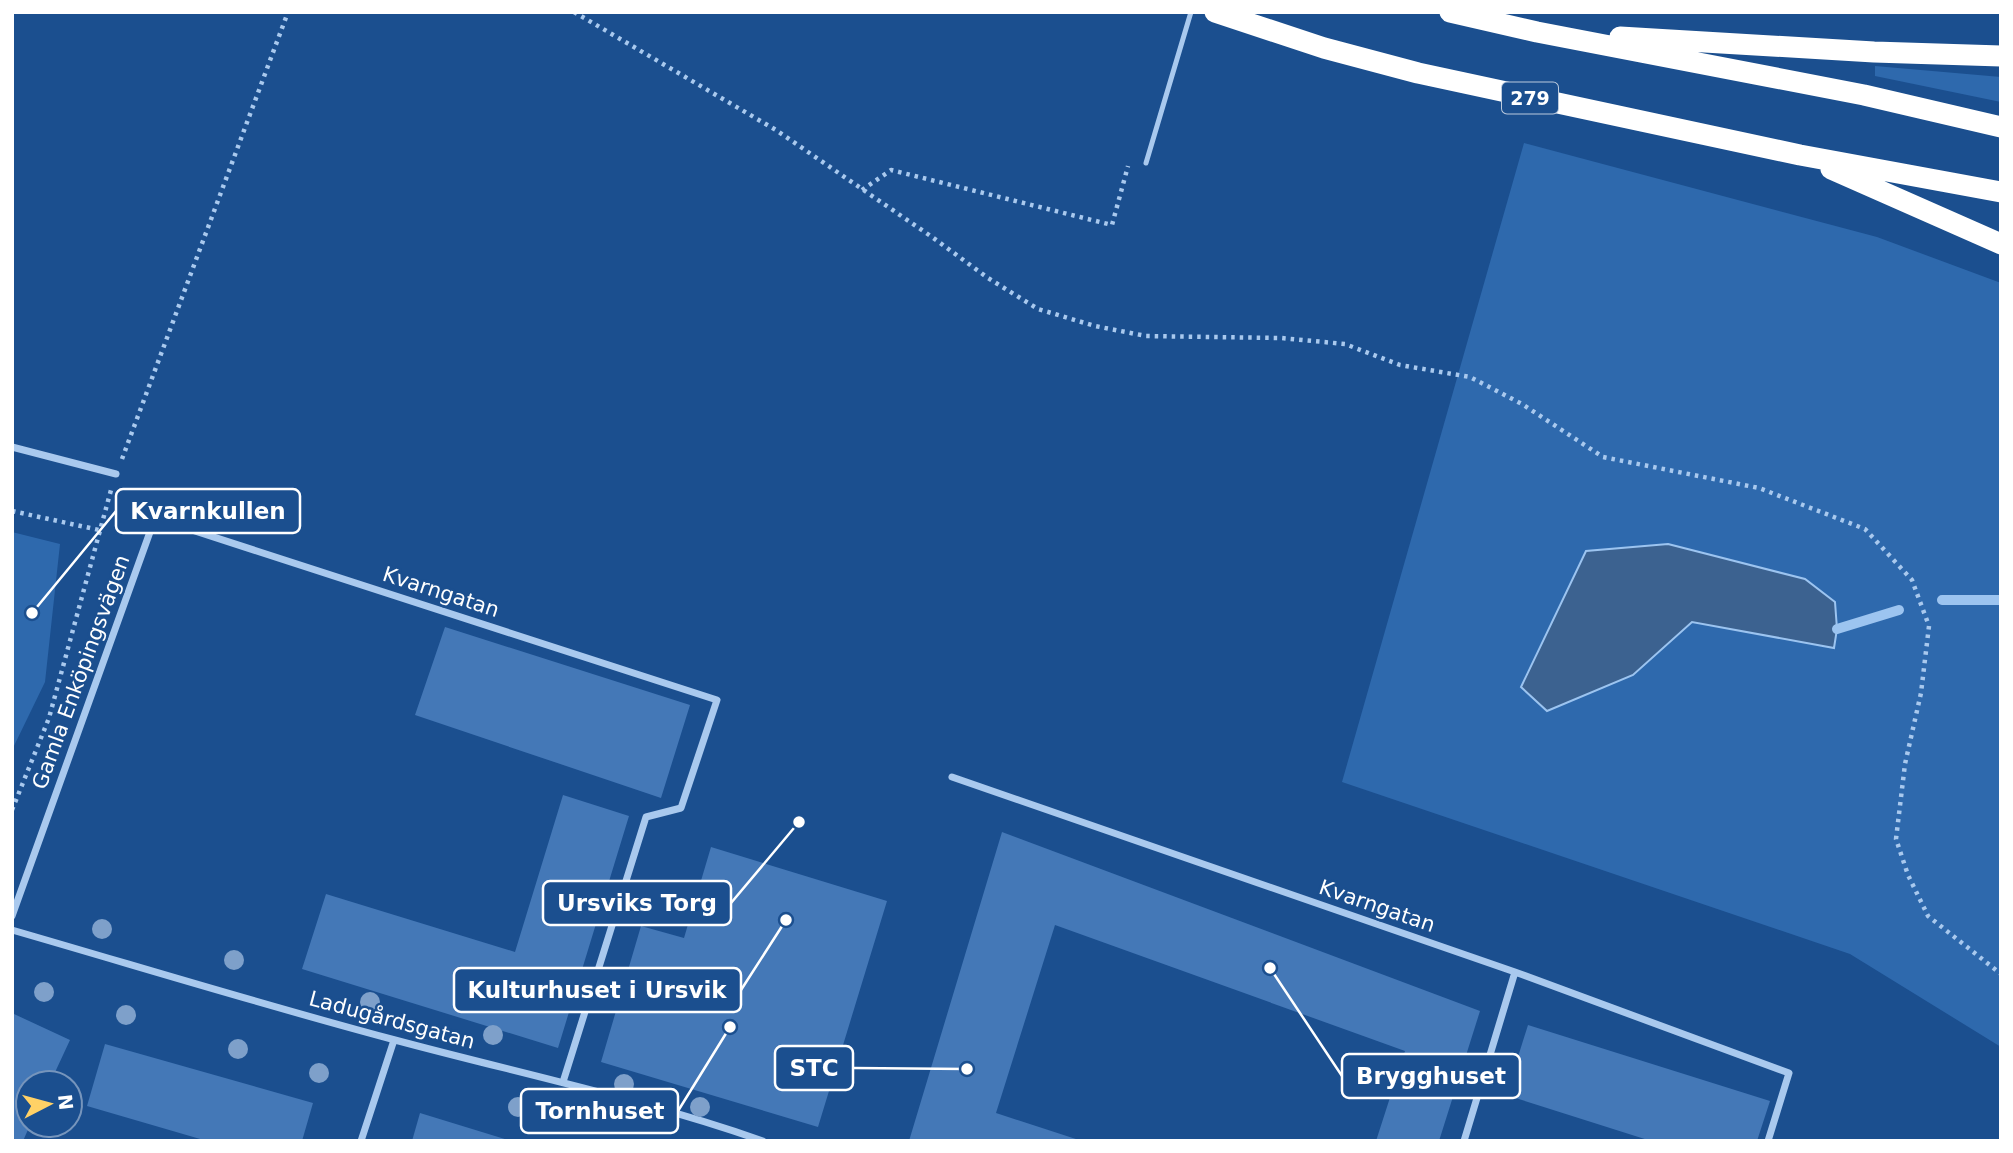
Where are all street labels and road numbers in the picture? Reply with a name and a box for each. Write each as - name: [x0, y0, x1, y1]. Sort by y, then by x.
- road number: 279: [1502, 82, 1558, 114]
- street label: Gamla Enköpingsvägen: [27, 552, 135, 792]
- street label: Kvarngatan: [380, 562, 502, 622]
- street label: Kvarngatan: [1316, 875, 1438, 937]
- street label: Ladugårdsgatan: [307, 985, 478, 1054]

